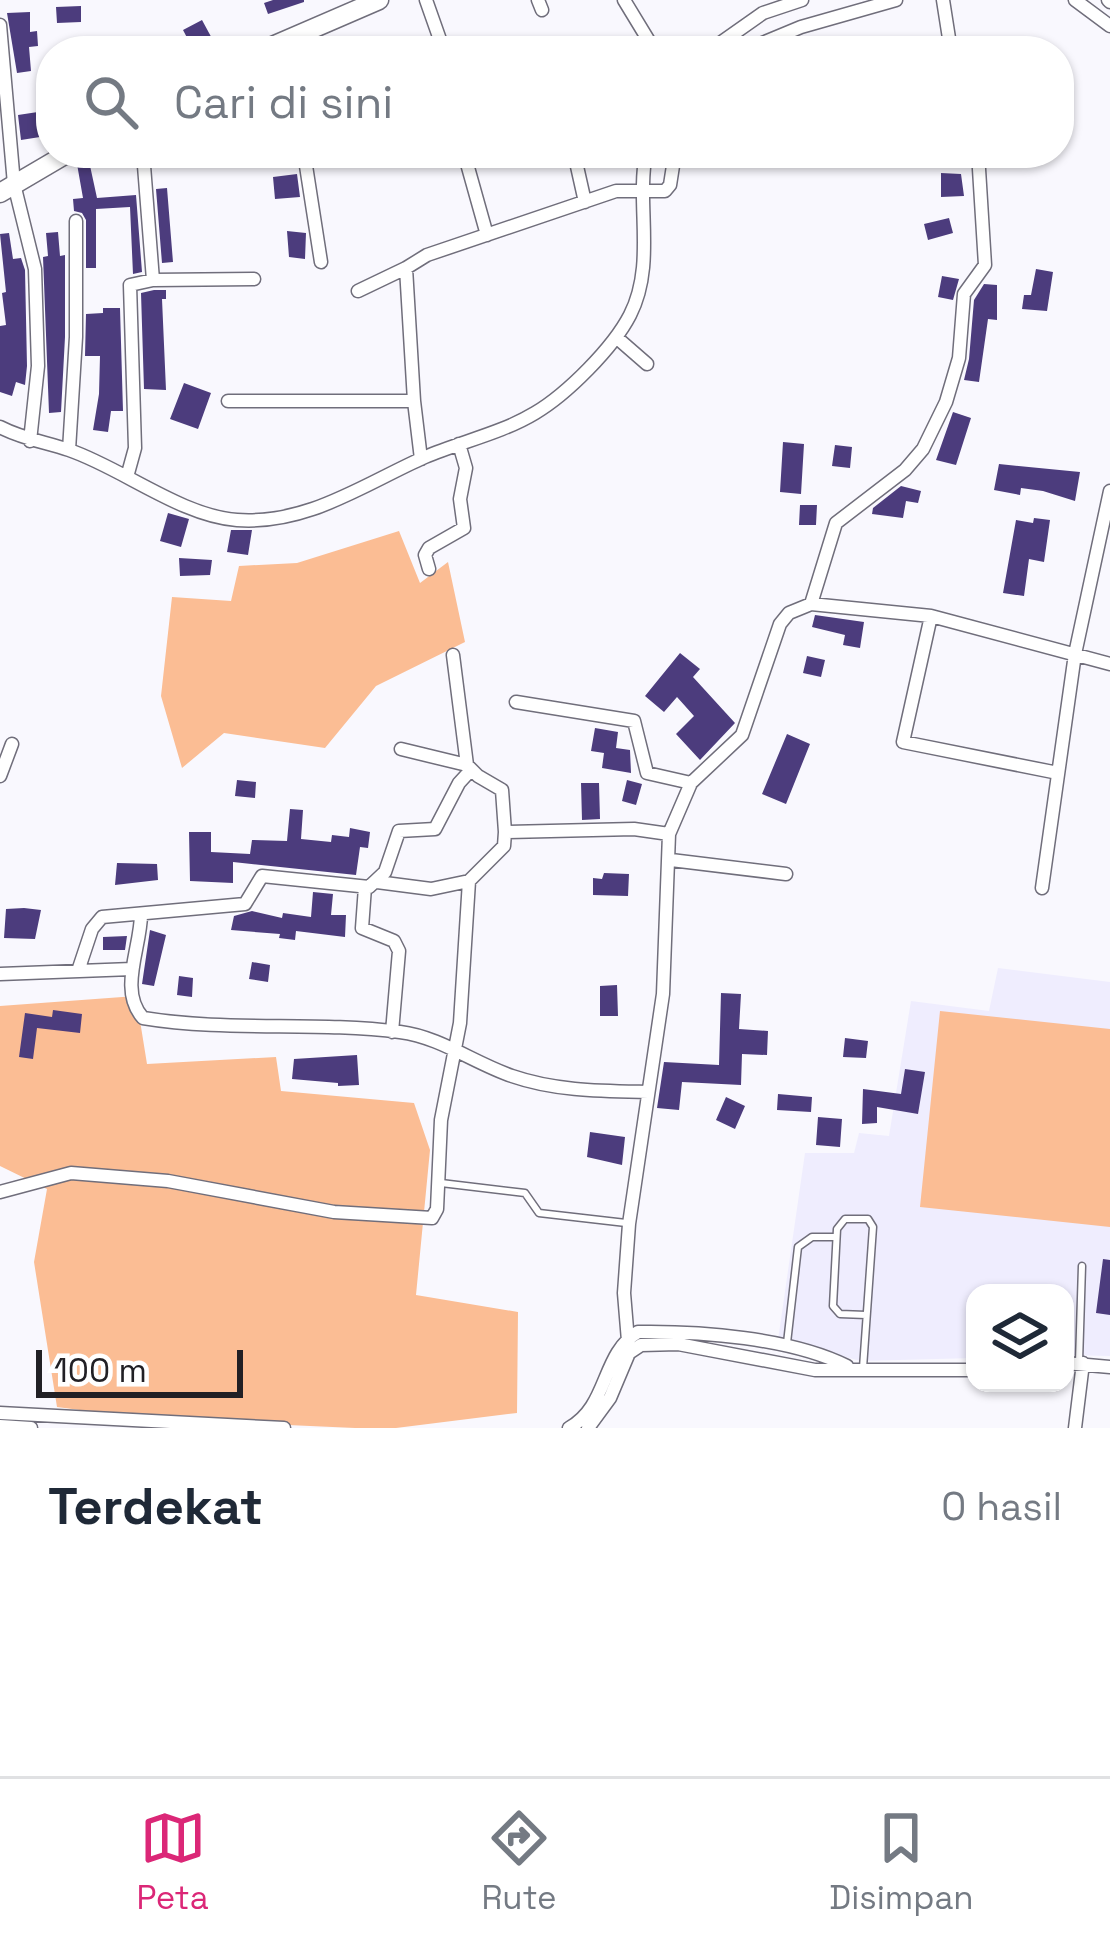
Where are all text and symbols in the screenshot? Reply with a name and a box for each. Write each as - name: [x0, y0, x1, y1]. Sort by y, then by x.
- search box: [36, 36, 1074, 168]
- icon: search: [78, 69, 144, 135]
- text: Cari di sini: [174, 74, 393, 131]
- map controls: [966, 1284, 1074, 1392]
- button: layers: [966, 1284, 1074, 1392]
- scale bar: [36, 1344, 243, 1397]
- text: 100 m: [54, 1350, 147, 1392]
- text: Terdekat: [48, 1474, 263, 1539]
- text: 0 hasil: [941, 1482, 1062, 1531]
- tab: Peta: [136, 1805, 209, 1919]
- tab: Rute: [481, 1805, 557, 1919]
- tab: Disimpan: [829, 1805, 974, 1919]

